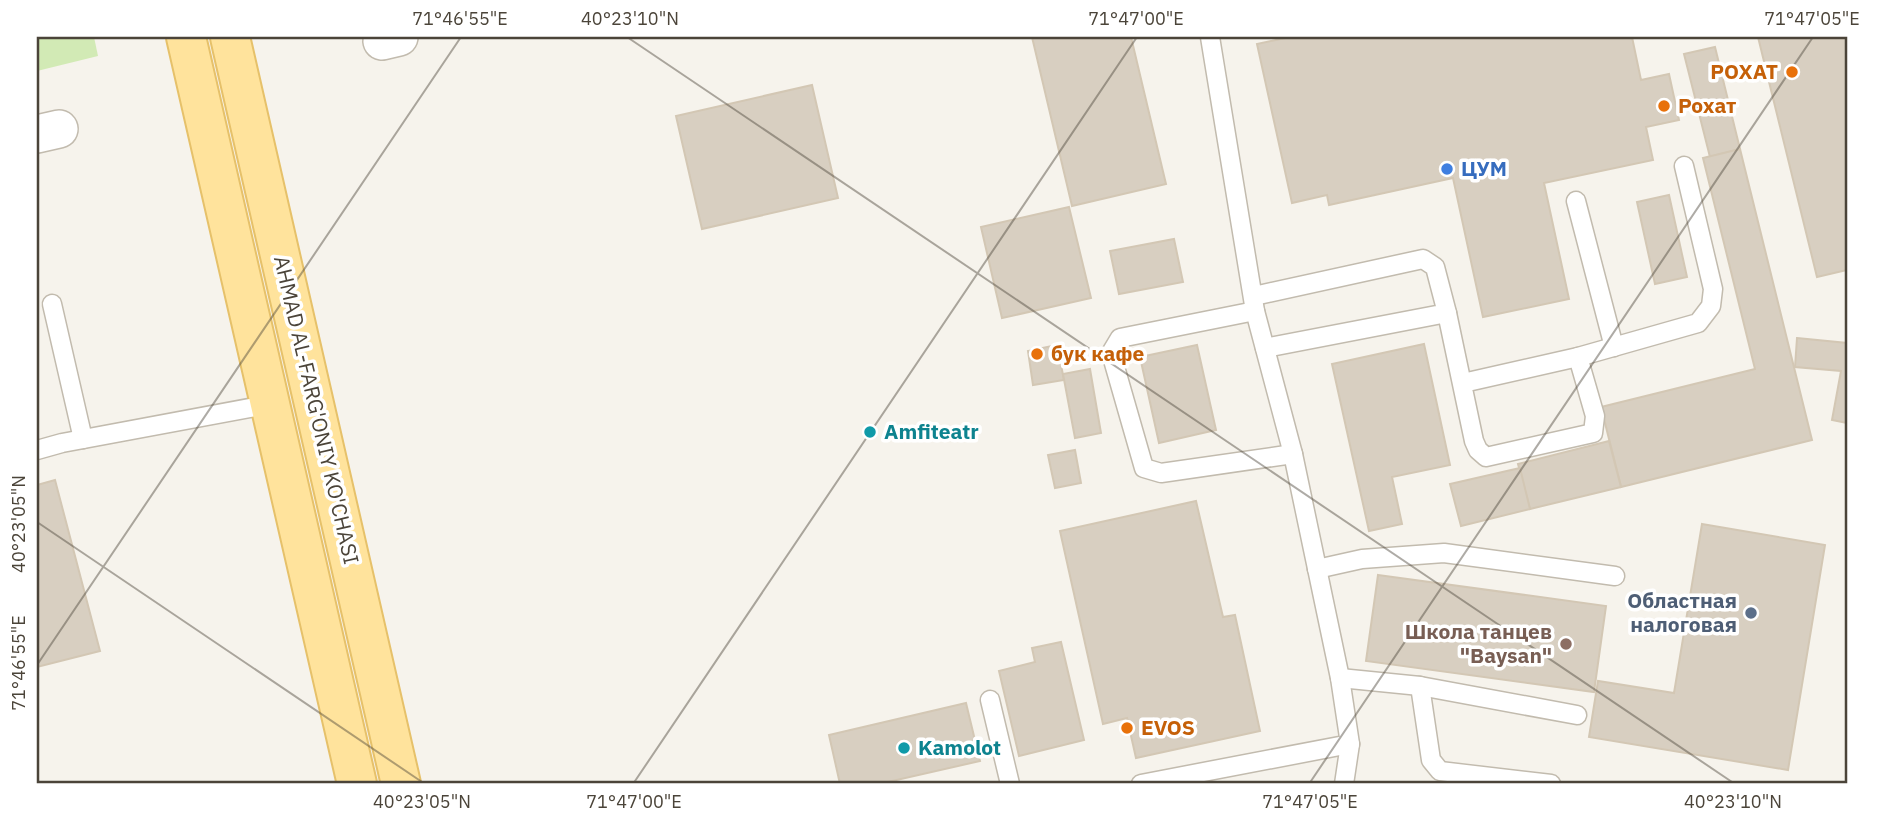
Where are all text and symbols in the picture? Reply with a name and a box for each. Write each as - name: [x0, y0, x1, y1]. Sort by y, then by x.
- text: 71°46'55"E: [412, 7, 508, 30]
- text: 40°23'10"N: [581, 7, 679, 30]
- text: 71°47'00"E: [1088, 7, 1184, 30]
- text: 71°47'05"E: [1764, 7, 1860, 30]
- place label: РОХАТ: [1710, 57, 1778, 85]
- marker: РОХАТ: [1784, 64, 1800, 80]
- place label: Рохат: [1678, 91, 1736, 119]
- marker: Рохат: [1656, 98, 1672, 114]
- place label: ЦУМ: [1461, 154, 1507, 182]
- marker: ЦУМ: [1439, 161, 1455, 177]
- street label: AHMAD AL-FARG'ONIY KO'CHASI: [268, 253, 366, 567]
- place label: бук кафе: [1051, 339, 1144, 367]
- marker: бук кафе: [1029, 346, 1045, 362]
- place label: Amfiteatr: [884, 417, 979, 445]
- marker: Amfiteatr: [862, 424, 878, 440]
- text: 40°23'05"N: [7, 475, 30, 573]
- place label: Областная налоговая: [1627, 586, 1737, 638]
- marker: Областная налоговая: [1743, 605, 1759, 621]
- text: 71°46'55"E: [7, 615, 30, 711]
- place label: Школа танцев "Baysan": [1405, 617, 1552, 669]
- marker: Школа танцев "Baysan": [1558, 636, 1574, 652]
- place label: EVOS: [1141, 713, 1195, 741]
- marker: EVOS: [1119, 720, 1135, 736]
- place label: Kamolot: [918, 733, 1001, 761]
- marker: Kamolot: [896, 740, 912, 756]
- text: 40°23'05"N: [373, 790, 471, 813]
- text: 71°47'00"E: [586, 790, 682, 813]
- text: 71°47'05"E: [1262, 790, 1358, 813]
- text: 40°23'10"N: [1684, 790, 1782, 813]

